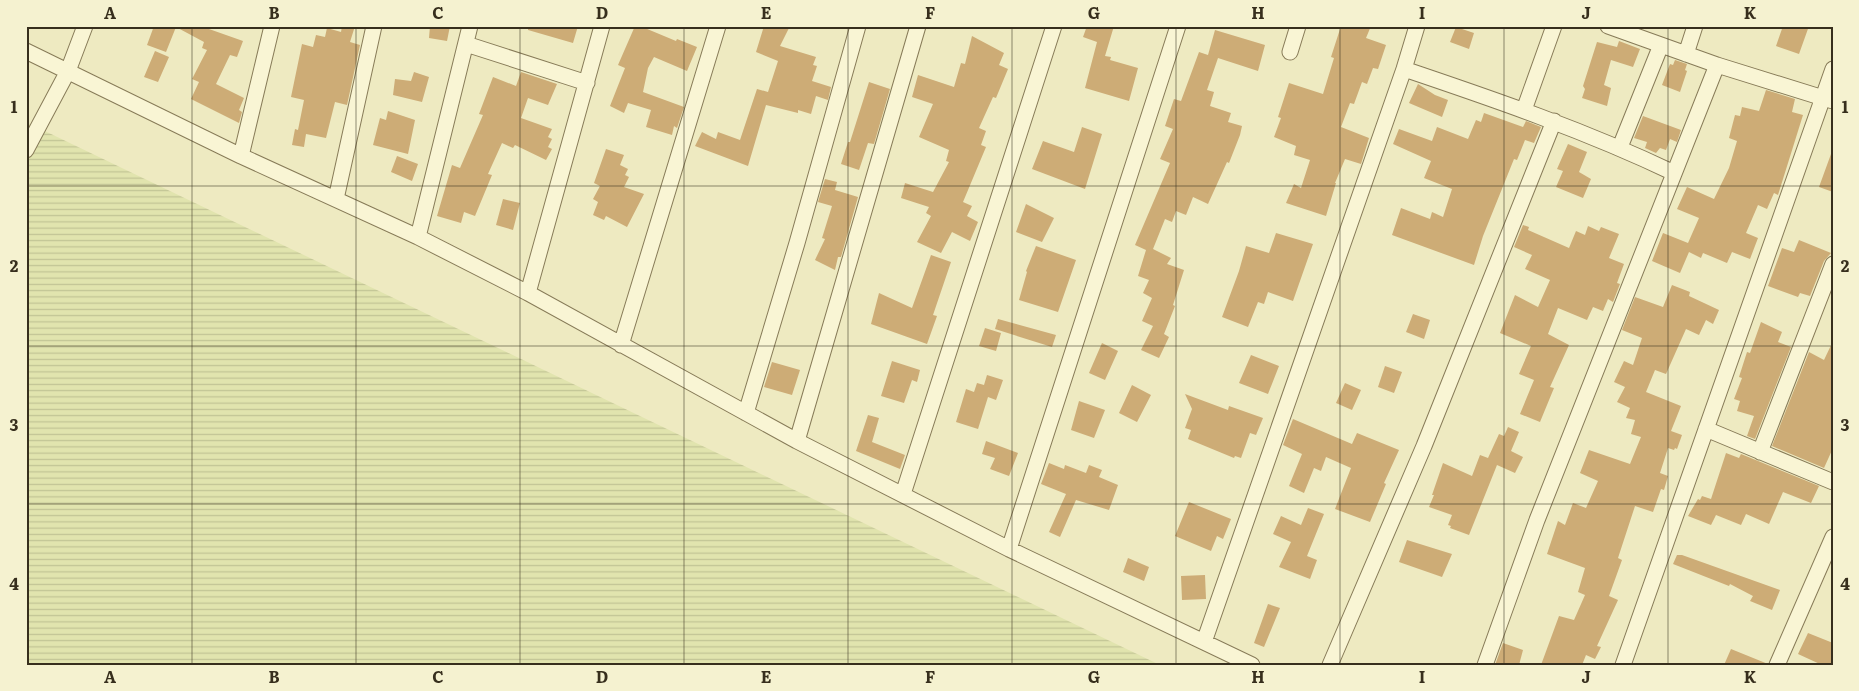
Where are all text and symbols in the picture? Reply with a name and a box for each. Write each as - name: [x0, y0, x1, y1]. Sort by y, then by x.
- text: A: [104, 0, 116, 24]
- text: B: [268, 0, 280, 24]
- text: C: [432, 0, 444, 24]
- text: D: [596, 0, 608, 24]
- text: E: [761, 0, 772, 24]
- text: F: [925, 0, 935, 24]
- text: G: [1088, 0, 1100, 24]
- text: H: [1251, 0, 1265, 24]
- text: I: [1419, 0, 1425, 24]
- text: J: [1581, 0, 1591, 24]
- text: K: [1744, 0, 1757, 24]
- text: 1: [11, 94, 18, 118]
- text: 1: [1842, 94, 1849, 118]
- text: 2: [10, 253, 19, 277]
- text: 2: [1841, 253, 1850, 277]
- text: 3: [10, 412, 19, 436]
- text: 3: [1841, 412, 1850, 436]
- text: 4: [9, 571, 19, 595]
- text: 4: [1840, 571, 1850, 595]
- text: A: [104, 664, 116, 688]
- text: B: [268, 664, 280, 688]
- text: C: [432, 664, 444, 688]
- text: D: [596, 664, 608, 688]
- text: E: [761, 664, 772, 688]
- text: F: [925, 664, 935, 688]
- text: G: [1088, 664, 1100, 688]
- text: H: [1251, 664, 1265, 688]
- text: I: [1419, 664, 1425, 688]
- text: J: [1581, 664, 1591, 688]
- text: K: [1744, 664, 1757, 688]

